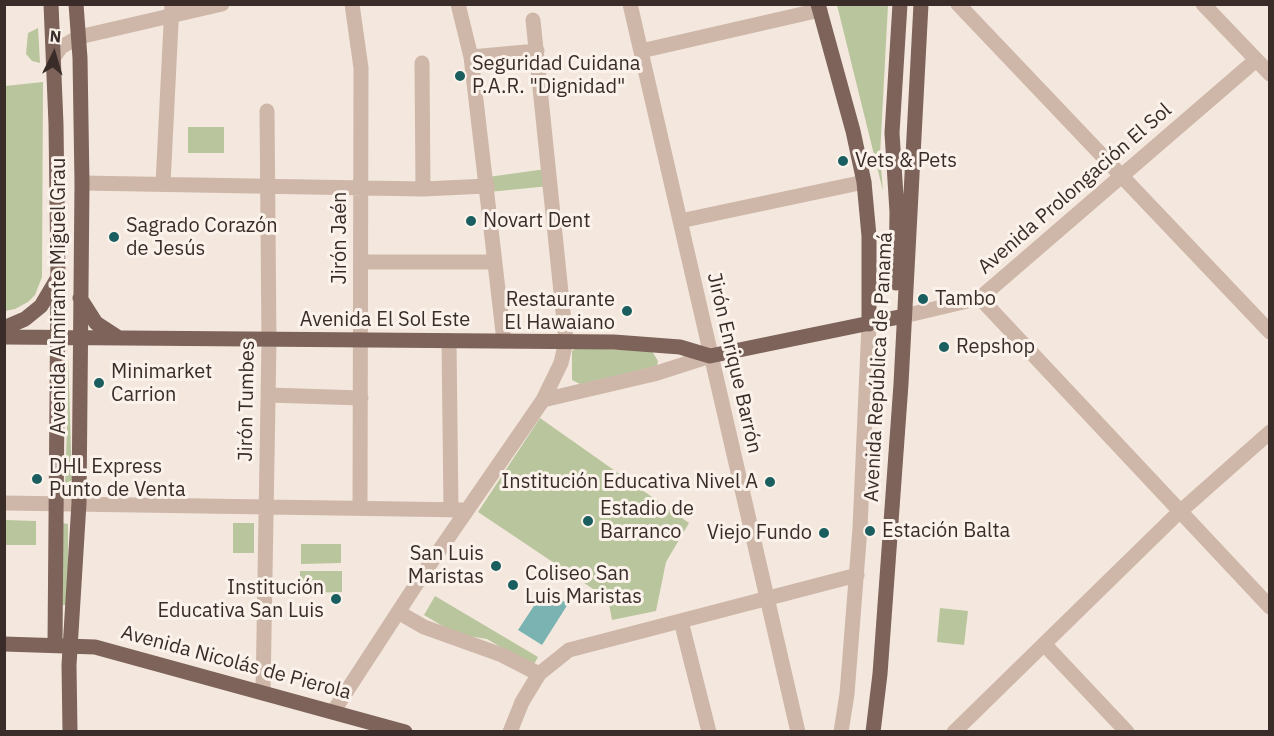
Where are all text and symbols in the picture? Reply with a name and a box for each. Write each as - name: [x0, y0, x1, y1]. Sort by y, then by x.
- north arrow: [24, 24, 84, 84]
- text: N: [49, 26, 62, 47]
- place label: Seguridad Cuidana P.A.R. "Dignidad": [472, 52, 640, 99]
- marker: Seguridad Cuidana P.A.R. "Dignidad": [453, 69, 467, 83]
- street label: Avenida Prolongación El Sol: [973, 98, 1177, 280]
- place label: Vets & Pets: [855, 149, 957, 173]
- marker: Vets & Pets: [836, 154, 850, 168]
- street label: Avenida Almirante Miguel Grau: [47, 158, 71, 434]
- street label: Jirón Jaén: [328, 192, 352, 284]
- place label: Novart Dent: [483, 209, 590, 233]
- place label: Sagrado Corazón de Jesús: [126, 214, 278, 261]
- marker: Novart Dent: [464, 214, 478, 228]
- marker: Sagrado Corazón de Jesús: [107, 230, 121, 244]
- street label: Avenida República de Panamá: [860, 231, 898, 503]
- street label: Jirón Enrique Barrón: [702, 270, 766, 456]
- place label: Tambo: [935, 287, 996, 311]
- place label: Restaurante El Hawaiano: [504, 288, 615, 335]
- marker: Tambo: [916, 292, 930, 306]
- marker: Restaurante El Hawaiano: [620, 304, 634, 318]
- street label: Avenida El Sol Este: [300, 308, 470, 332]
- place label: Repshop: [956, 335, 1035, 359]
- street label: Jirón Tumbes: [234, 340, 260, 462]
- marker: Repshop: [937, 340, 951, 354]
- place label: Minimarket Carrion: [111, 360, 212, 407]
- marker: Minimarket Carrion: [92, 376, 106, 390]
- place label: DHL Express Punto de Venta: [49, 455, 186, 502]
- place label: Institución Educativa Nivel A: [501, 470, 758, 494]
- marker: DHL Express Punto de Venta: [30, 472, 44, 486]
- marker: Institución Educativa Nivel A: [763, 475, 777, 489]
- place label: Estadio de Barranco: [600, 497, 694, 544]
- marker: Estadio de Barranco: [581, 514, 595, 528]
- place label: Estación Balta: [882, 519, 1010, 543]
- place label: Viejo Fundo: [707, 521, 812, 545]
- marker: Estación Balta: [863, 524, 877, 538]
- marker: Viejo Fundo: [817, 526, 831, 540]
- place label: San Luis Maristas: [408, 542, 484, 589]
- marker: San Luis Maristas: [489, 559, 503, 573]
- place label: Coliseo San Luis Maristas: [525, 562, 642, 609]
- place label: Institución Educativa San Luis: [157, 576, 324, 623]
- marker: Coliseo San Luis Maristas: [506, 578, 520, 592]
- marker: Institución Educativa San Luis: [329, 592, 343, 606]
- street label: Avenida Nicolás de Pierola: [118, 621, 354, 705]

